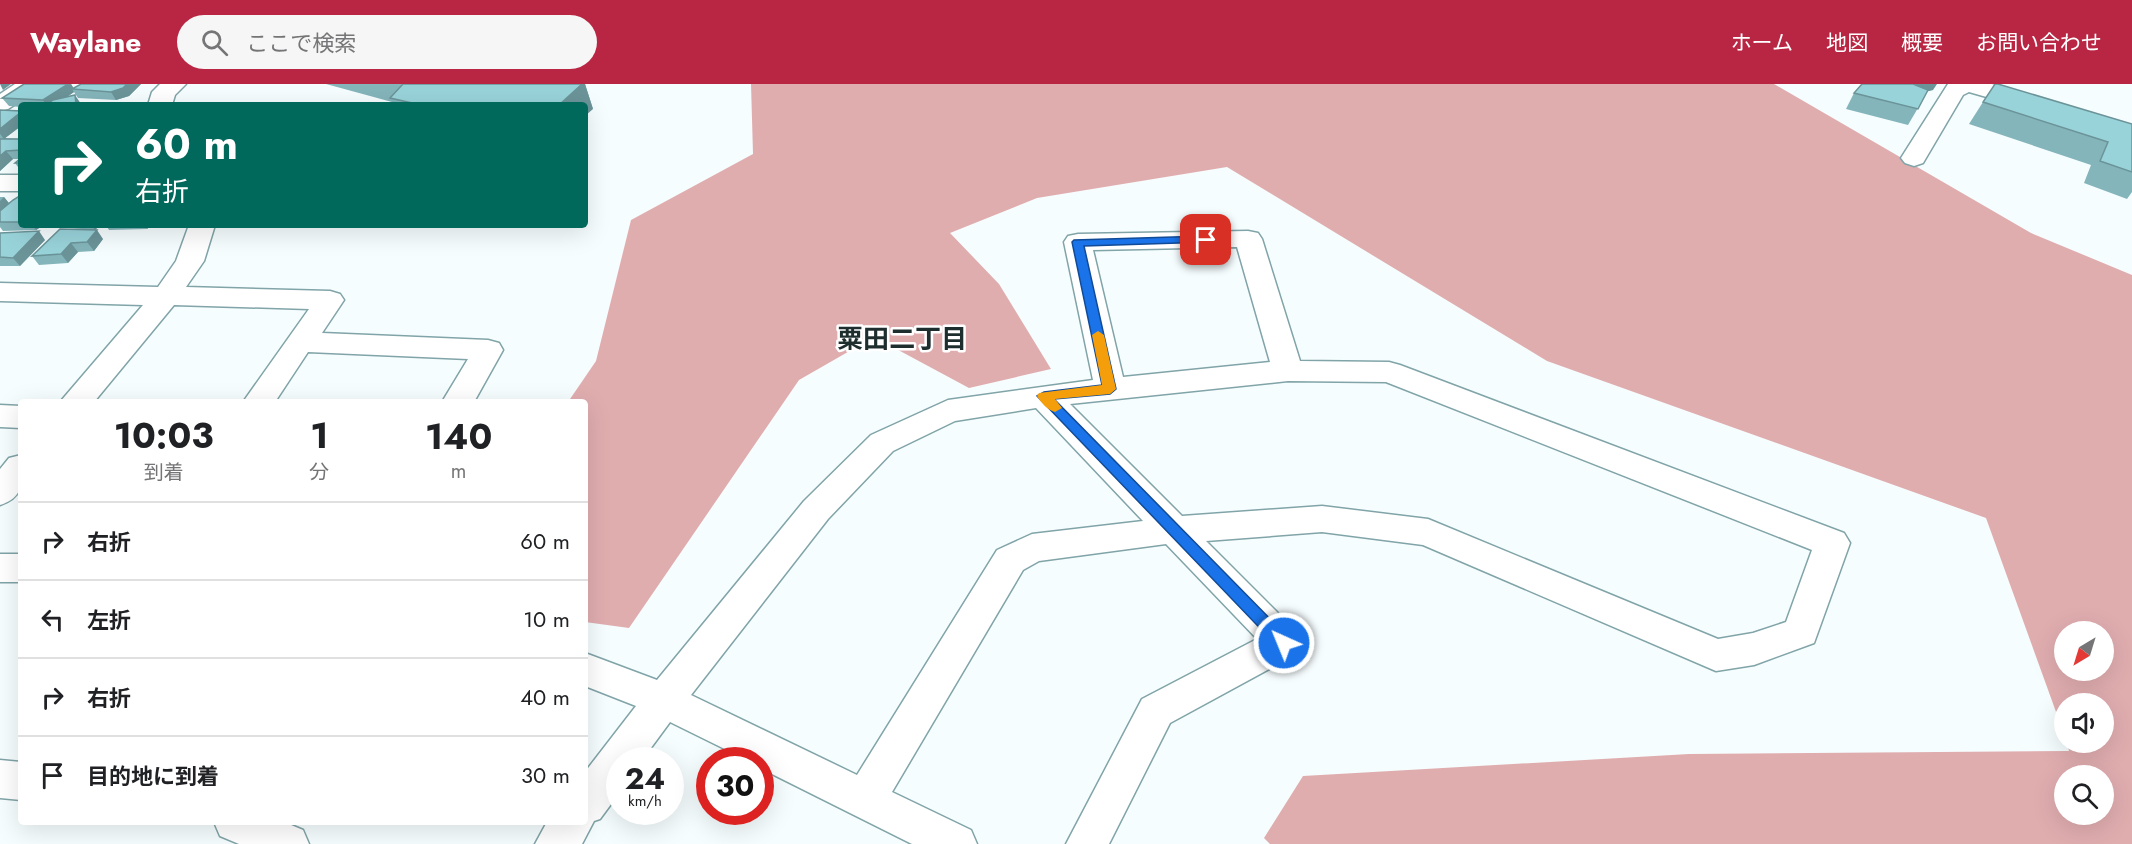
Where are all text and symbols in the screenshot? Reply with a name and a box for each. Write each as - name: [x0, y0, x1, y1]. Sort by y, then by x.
- search box: [177, 15, 597, 69]
- text: Waylane: [30, 22, 141, 63]
- icon: search: [198, 26, 231, 59]
- text: ここで検索: [246, 27, 356, 59]
- text: ホーム: [1731, 28, 1793, 58]
- text: 地図: [1826, 28, 1868, 58]
- text: 概要: [1901, 28, 1943, 58]
- text: お問い合わせ: [1976, 28, 2102, 58]
- text: 60 m: [135, 114, 238, 175]
- icon: right: [36, 126, 114, 204]
- text: 右折: [135, 172, 189, 211]
- pin: [1180, 214, 1231, 265]
- icon: arrive: [1189, 223, 1222, 256]
- district label: 粟田二丁目: [837, 320, 967, 358]
- text: 10:03: [114, 409, 214, 461]
- text: 1: [310, 409, 328, 461]
- text: 140: [425, 410, 492, 462]
- text: m: [451, 457, 466, 486]
- text: 到着: [144, 458, 184, 487]
- text: 分: [309, 458, 329, 487]
- icon: right: [36, 525, 69, 558]
- text: 60 m: [520, 525, 570, 557]
- text: 右折: [87, 526, 131, 558]
- icon: left: [36, 603, 69, 636]
- text: 10 m: [523, 603, 570, 635]
- text: 左折: [87, 604, 131, 636]
- position arrow: [1252, 611, 1316, 675]
- north arrow: [2054, 621, 2114, 681]
- map controls: [2054, 621, 2114, 825]
- icon: right: [36, 681, 69, 714]
- text: 40 m: [520, 681, 570, 713]
- text: 右折: [87, 682, 131, 714]
- button: sound: [2054, 693, 2114, 753]
- speed limit sign: 30: [696, 747, 774, 825]
- text: 24: [625, 757, 665, 800]
- icon: arrive: [36, 759, 69, 792]
- text: 30 m: [521, 759, 570, 791]
- text: 目的地に到着: [87, 760, 219, 792]
- button: search: [2054, 765, 2114, 825]
- text: km/h: [628, 790, 662, 812]

